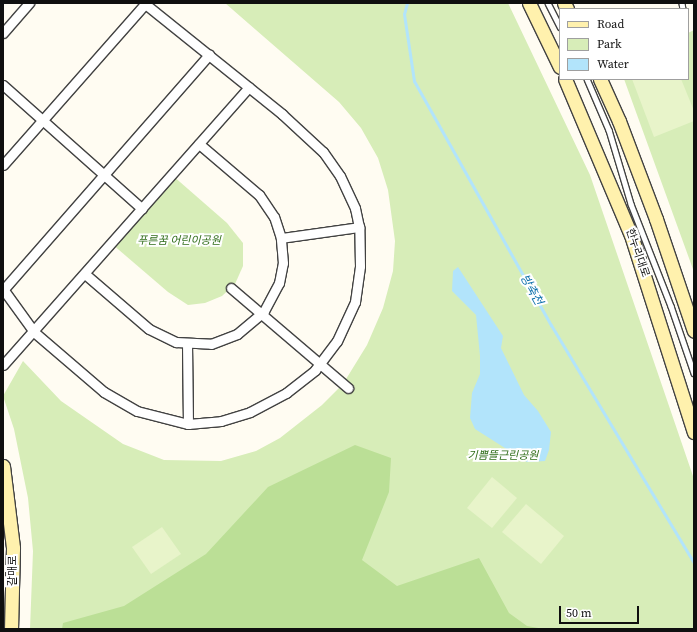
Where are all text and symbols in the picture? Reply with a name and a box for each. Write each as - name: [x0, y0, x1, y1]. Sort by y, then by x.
- legend: [559, 8, 689, 80]
- text: Road: [597, 16, 624, 32]
- text: Park: [597, 36, 622, 52]
- text: Water: [597, 56, 629, 72]
- street label: 한누리대로: [623, 227, 651, 279]
- park label: 푸른꿈 어린이공원: [137, 234, 221, 248]
- water label: 방축천: [517, 272, 545, 308]
- park label: 기쁨뜰근린공원: [468, 449, 538, 463]
- street label: 갈매로: [6, 556, 20, 586]
- scale bar: [561, 598, 641, 624]
- text: 50 m: [566, 605, 592, 621]

